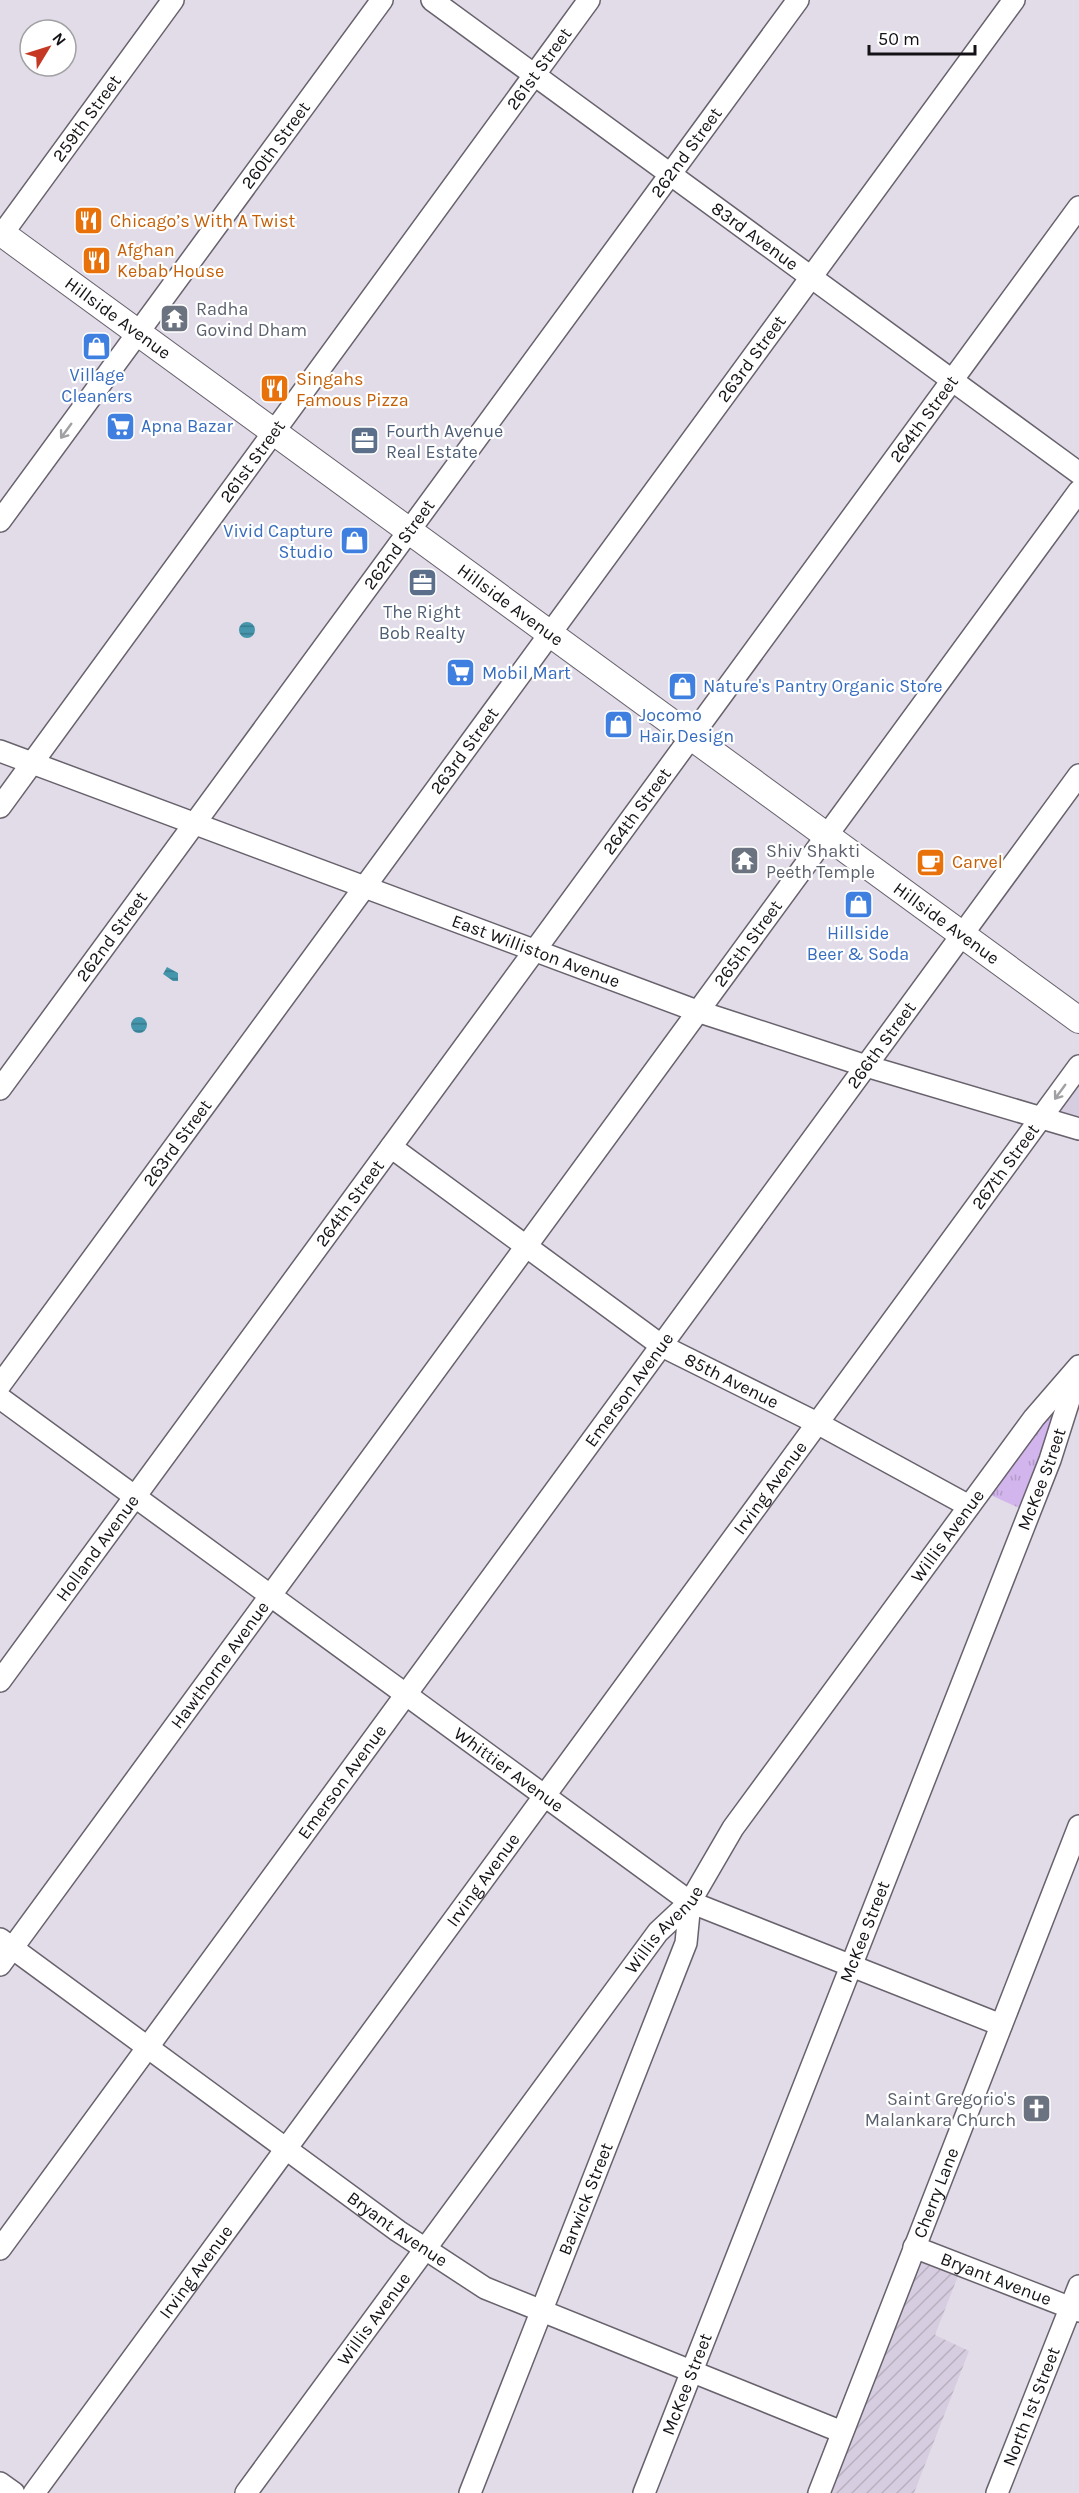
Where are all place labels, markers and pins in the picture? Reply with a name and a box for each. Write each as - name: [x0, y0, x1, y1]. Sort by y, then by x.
- restaurant icon: Chicago’s With A Twist: [73, 205, 105, 237]
- place label: Chicago’s With A Twist: [110, 210, 295, 232]
- place label: Afghan Kebab House: [117, 239, 224, 282]
- restaurant icon: Afghan Kebab House: [80, 244, 112, 276]
- place label: Radha Govind Dham: [196, 298, 307, 341]
- temple icon: Radha Govind Dham: [159, 303, 191, 335]
- shop icon: Village Cleaners: [81, 330, 113, 362]
- place label: Village Cleaners: [61, 364, 133, 407]
- place label: Singahs Famous Pizza: [296, 368, 409, 411]
- restaurant icon: Singahs Famous Pizza: [259, 373, 291, 405]
- supermarket icon: Apna Bazar: [104, 410, 136, 442]
- place label: Apna Bazar: [141, 415, 233, 437]
- place label: Fourth Avenue Real Estate: [386, 420, 503, 463]
- office icon: Fourth Avenue Real Estate: [349, 425, 381, 457]
- place label: Vivid Capture Studio: [223, 520, 333, 563]
- shop icon: Vivid Capture Studio: [338, 525, 370, 557]
- office icon: The Right Bob Realty: [406, 567, 438, 599]
- place label: The Right Bob Realty: [379, 601, 466, 644]
- supermarket icon: Mobil Mart: [445, 657, 477, 689]
- place label: Mobil Mart: [482, 662, 571, 684]
- shop icon: Nature's Pantry Organic Store: [666, 670, 698, 702]
- place label: Nature's Pantry Organic Store: [703, 675, 942, 697]
- place label: Jocomo Hair Design: [639, 704, 734, 747]
- shop icon: Jocomo Hair Design: [602, 709, 634, 741]
- place label: Shiv Shakti Peeth Temple: [766, 840, 875, 883]
- temple icon: Shiv Shakti Peeth Temple: [729, 845, 761, 877]
- cafe icon: Carvel: [915, 846, 947, 878]
- place label: Carvel: [952, 851, 1003, 873]
- shop icon: Hillside Beer & Soda: [842, 888, 874, 920]
- place label: Hillside Beer & Soda: [807, 922, 909, 965]
- place label: Saint Gregorio's Malankara Church: [865, 2088, 1016, 2131]
- church icon: Saint Gregorio's Malankara Church: [1021, 2093, 1053, 2125]

